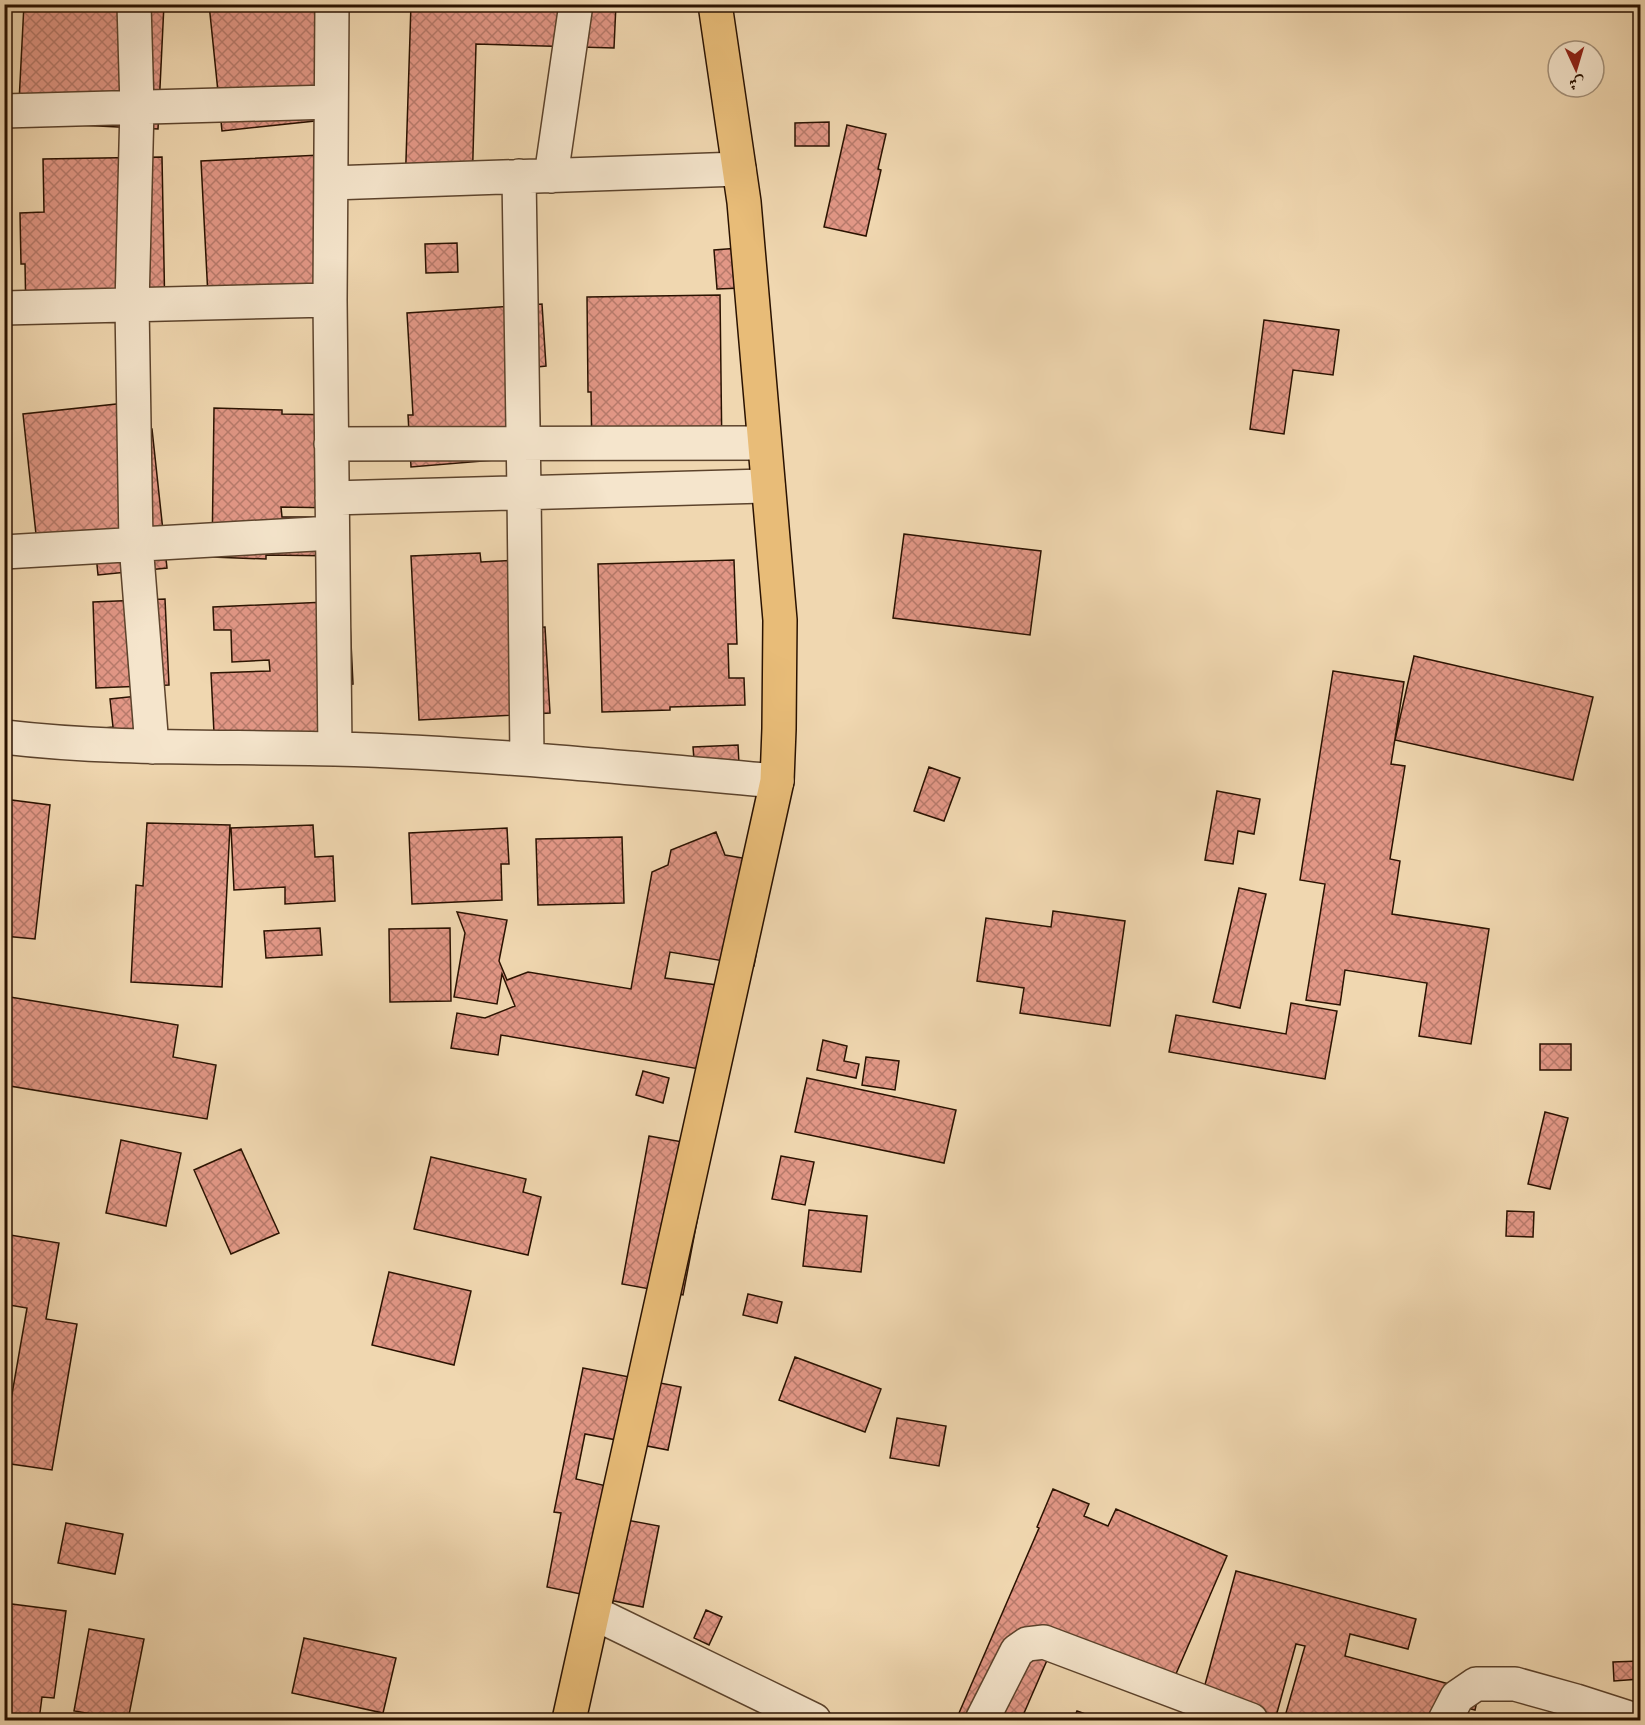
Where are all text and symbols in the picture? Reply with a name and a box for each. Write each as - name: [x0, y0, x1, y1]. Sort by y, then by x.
- north arrow: [1546, 39, 1606, 99]
- text: ش: [1568, 71, 1586, 92]

